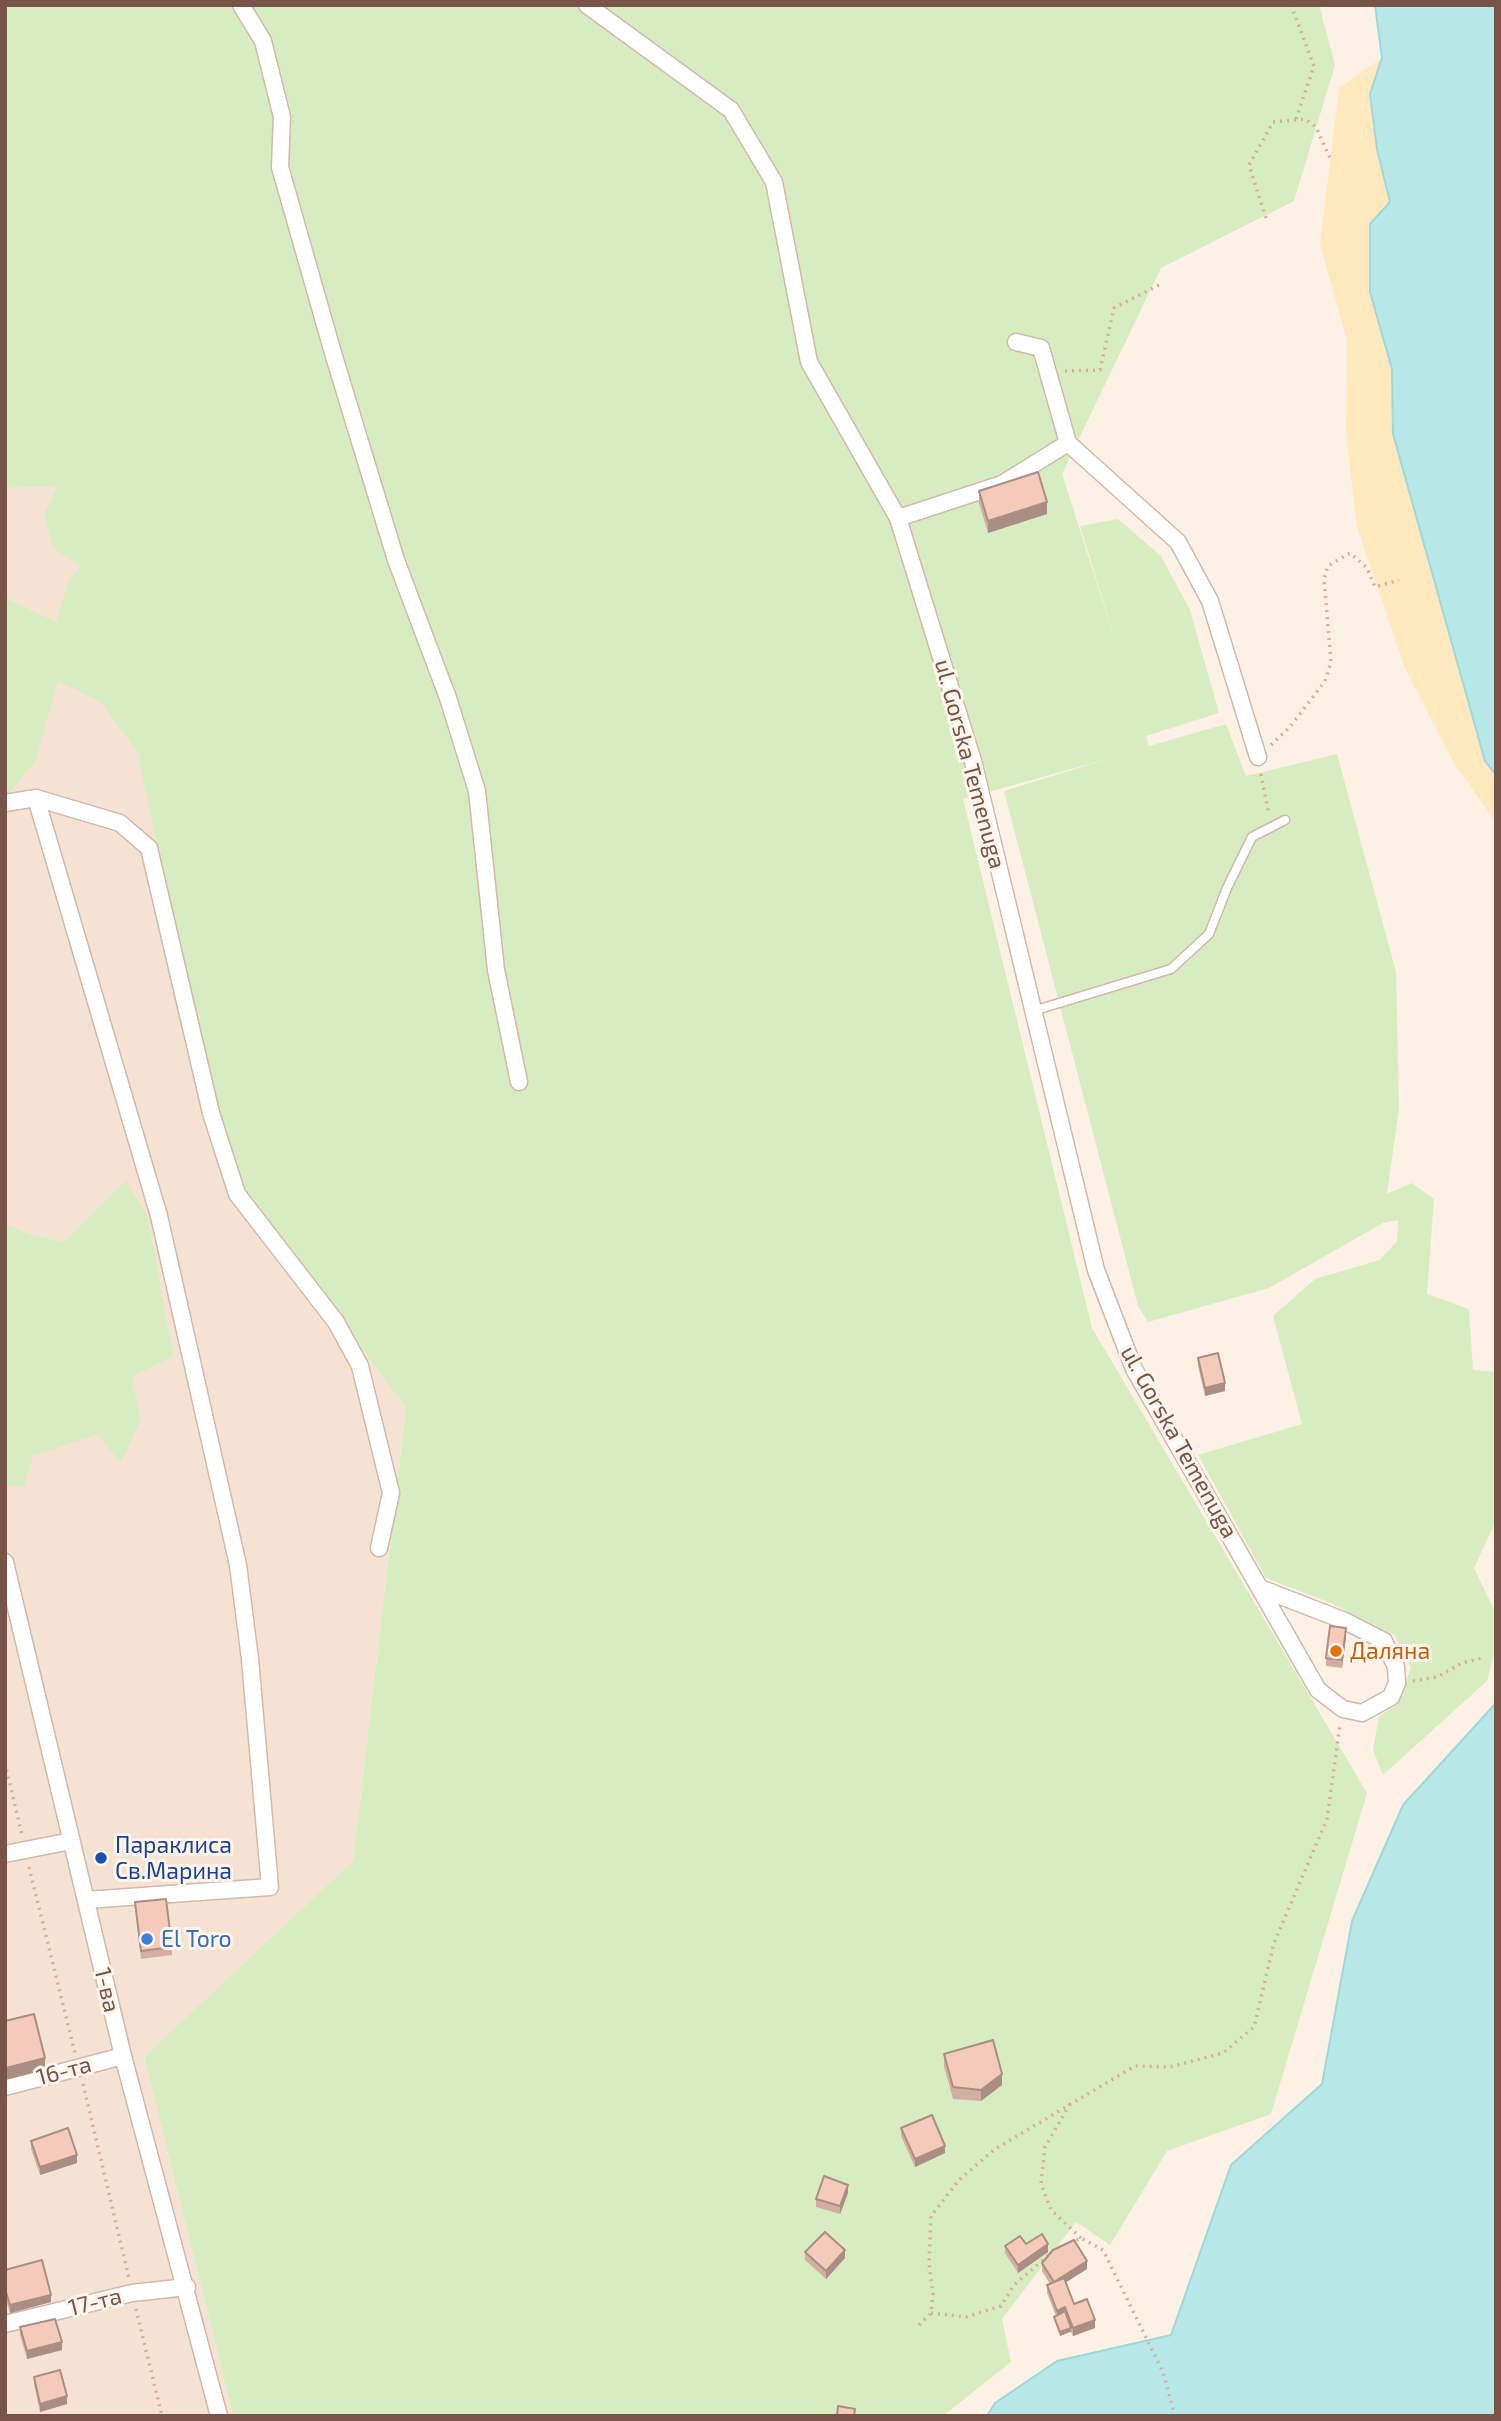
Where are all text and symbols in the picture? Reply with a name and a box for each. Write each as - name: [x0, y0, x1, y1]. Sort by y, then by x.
- street label: ul. Gorska Temenuga: [929, 656, 1011, 872]
- street label: ul. Gorska Temenuga: [1115, 1341, 1243, 1543]
- place label: Даляна: [1350, 1637, 1430, 1665]
- marker: Даляна: [1328, 1643, 1344, 1659]
- place label: Параклиса Св.Марина: [115, 1831, 232, 1885]
- marker: Параклиса Св.Марина: [93, 1850, 109, 1866]
- place label: El Toro: [161, 1925, 232, 1953]
- marker: El Toro: [139, 1931, 155, 1947]
- street label: 1-ва: [89, 1965, 125, 2015]
- street label: 16-та: [34, 2050, 94, 2092]
- street label: 17-та: [66, 2282, 124, 2322]

